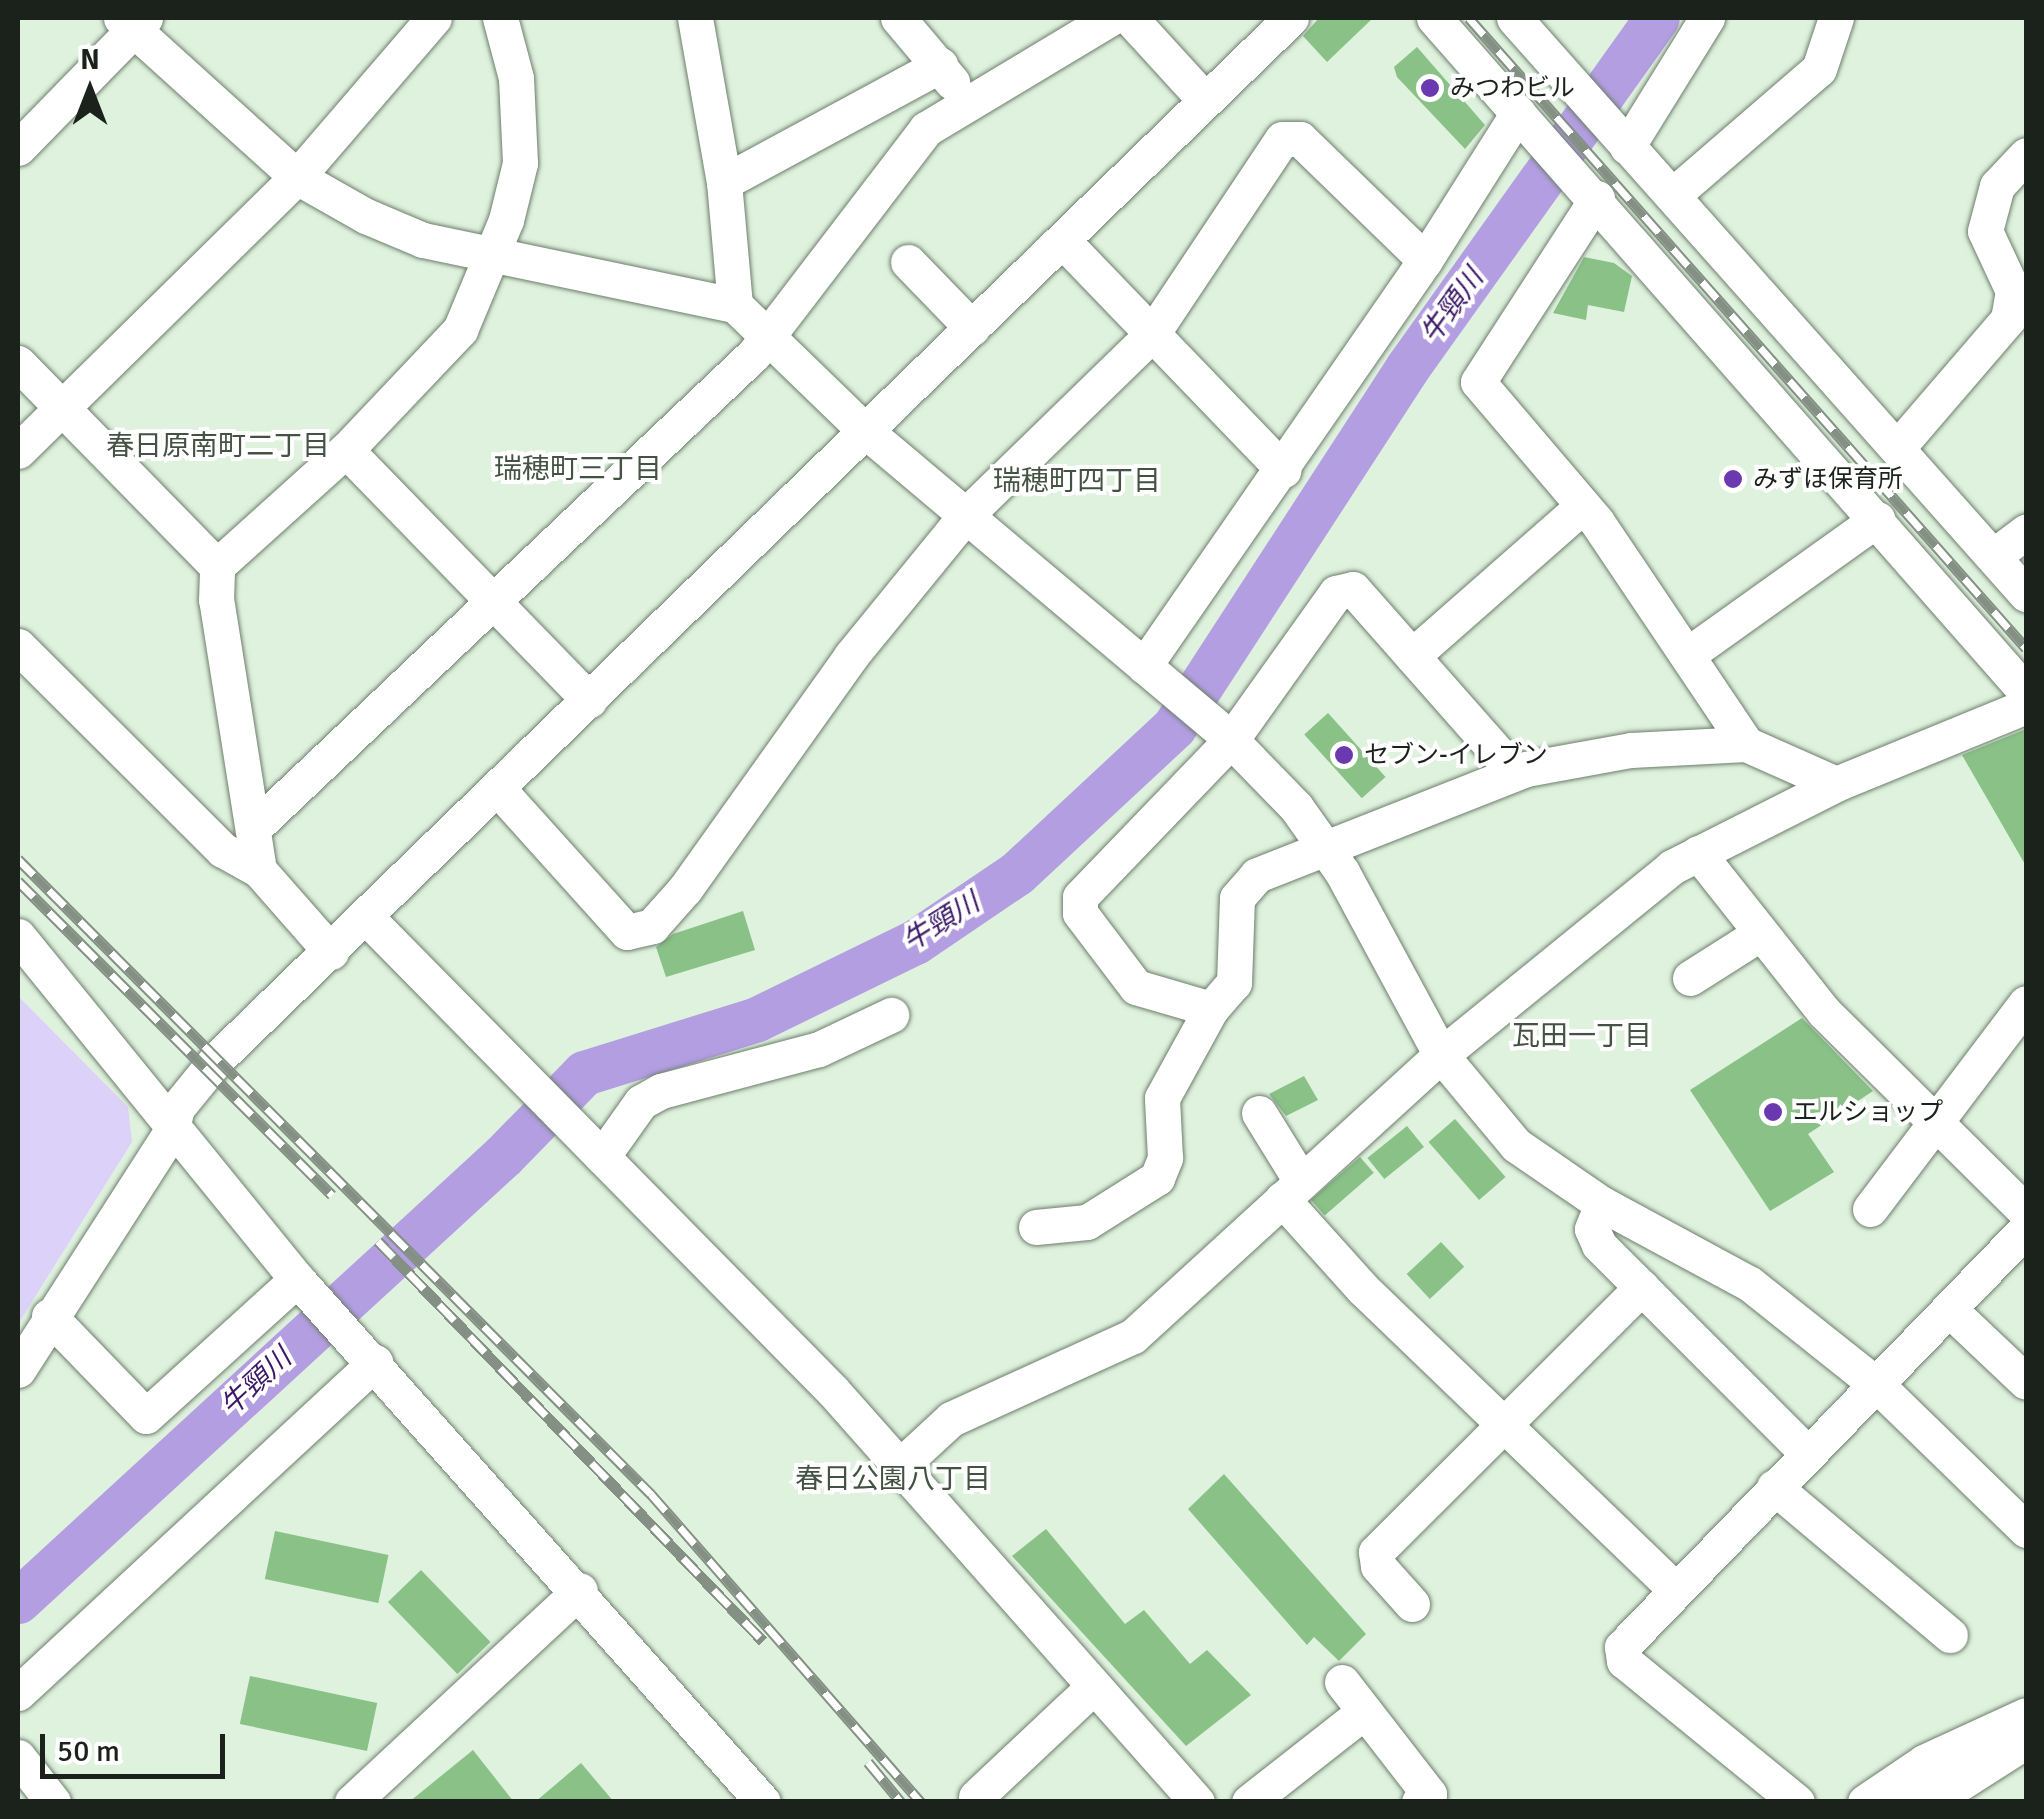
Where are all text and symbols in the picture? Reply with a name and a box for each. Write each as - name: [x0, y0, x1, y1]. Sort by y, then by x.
- north arrow: [40, 40, 140, 140]
- text: N: [80, 43, 100, 77]
- place label: みつわビル: [1450, 73, 1575, 103]
- marker: みつわビル: [1419, 77, 1441, 99]
- water label: 牛頸川: [1414, 262, 1490, 350]
- district label: 春日原南町二丁目: [106, 429, 330, 463]
- district label: 瑞穂町三丁目: [494, 452, 662, 486]
- district label: 瑞穂町四丁目: [993, 464, 1161, 498]
- place label: みずほ保育所: [1753, 464, 1903, 494]
- marker: みずほ保育所: [1722, 468, 1744, 490]
- place label: セブン-イレブン: [1364, 740, 1548, 770]
- marker: セブン-イレブン: [1333, 744, 1355, 766]
- water label: 牛頸川: [896, 885, 986, 959]
- district label: 瓦田一丁目: [1512, 1019, 1652, 1053]
- place label: エルショップ: [1793, 1097, 1943, 1127]
- marker: エルショップ: [1762, 1101, 1784, 1123]
- water label: 牛頸川: [214, 1341, 298, 1423]
- district label: 春日公園八丁目: [795, 1462, 991, 1496]
- scale bar: [45, 1714, 230, 1776]
- text: 50 m: [57, 1733, 120, 1770]

